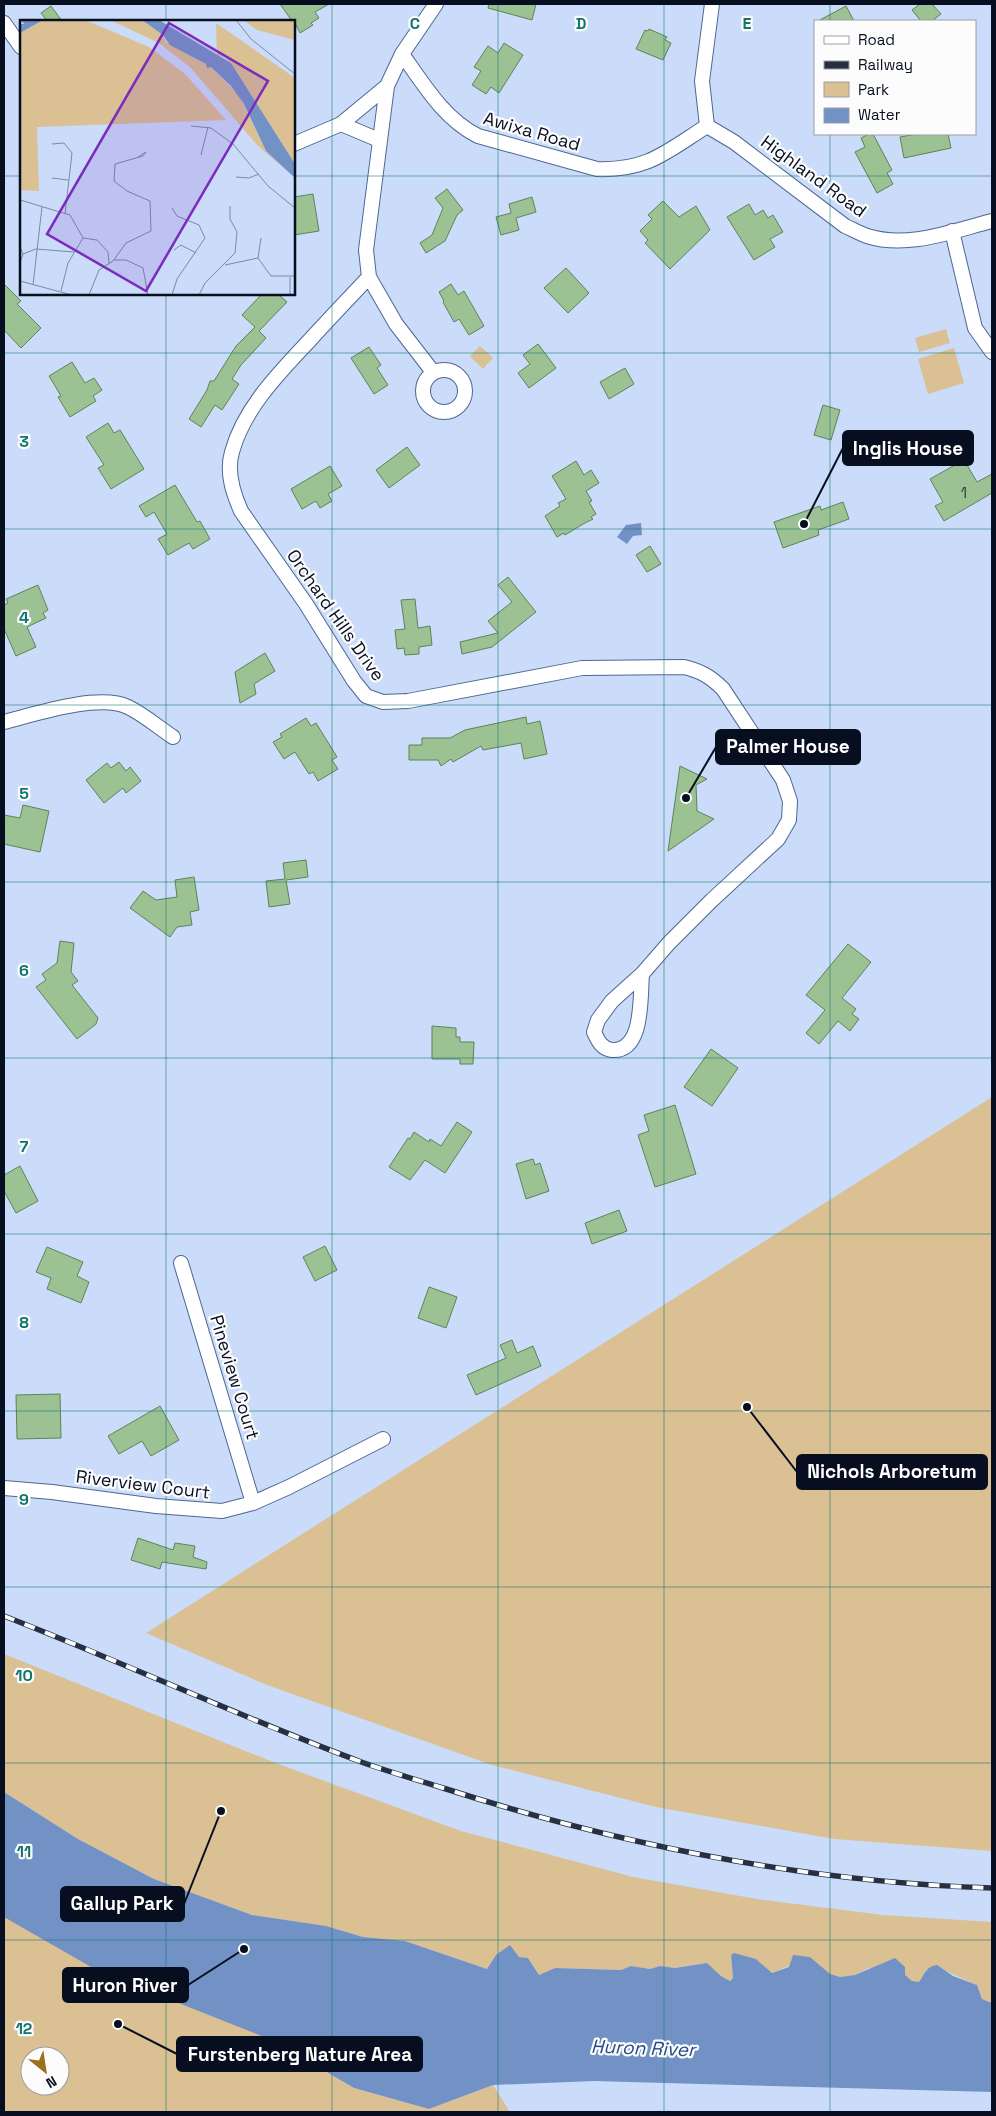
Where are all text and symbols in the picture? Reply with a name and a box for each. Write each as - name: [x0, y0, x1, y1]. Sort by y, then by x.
- text: C: [410, 13, 420, 34]
- text: D: [576, 13, 586, 34]
- text: E: [743, 13, 752, 34]
- inset map: [20, 20, 295, 295]
- legend: [814, 20, 976, 135]
- text: Road: [858, 30, 895, 49]
- text: Railway: [858, 55, 913, 74]
- text: Park: [858, 80, 889, 99]
- text: Water: [858, 105, 901, 124]
- street label: Awixa Road: [481, 106, 583, 156]
- street label: Highland Road: [757, 130, 871, 222]
- text: 3: [19, 431, 29, 452]
- callout: Inglis House: [843, 431, 973, 465]
- text: Inglis House: [853, 436, 963, 461]
- house number: 1: [961, 483, 967, 502]
- street label: Orchard Hills Drive: [282, 545, 390, 685]
- text: 4: [19, 607, 29, 628]
- callout: Palmer House: [716, 730, 860, 764]
- text: Palmer House: [726, 734, 850, 759]
- text: 5: [19, 783, 29, 804]
- text: 6: [19, 960, 29, 981]
- text: 7: [20, 1136, 29, 1157]
- text: 8: [19, 1312, 29, 1333]
- street label: Pineview Court: [205, 1312, 265, 1442]
- callout: Nichols Arboretum: [797, 1455, 987, 1489]
- text: Nichols Arboretum: [807, 1459, 977, 1484]
- street label: Riverview Court: [75, 1464, 211, 1504]
- text: 9: [19, 1489, 29, 1510]
- text: 10: [15, 1665, 33, 1686]
- text: 11: [17, 1841, 31, 1862]
- callout: Gallup Park: [61, 1887, 184, 1921]
- text: Gallup Park: [71, 1891, 174, 1916]
- callout: Huron River: [63, 1968, 188, 2002]
- text: Huron River: [72, 1973, 178, 1998]
- text: 12: [16, 2018, 32, 2039]
- water label: Huron River: [591, 2034, 697, 2062]
- callout: Furstenberg Nature Area: [177, 2037, 422, 2071]
- text: Furstenberg Nature Area: [188, 2042, 412, 2067]
- north arrow: [20, 2046, 70, 2096]
- text: N: [43, 2072, 60, 2092]

